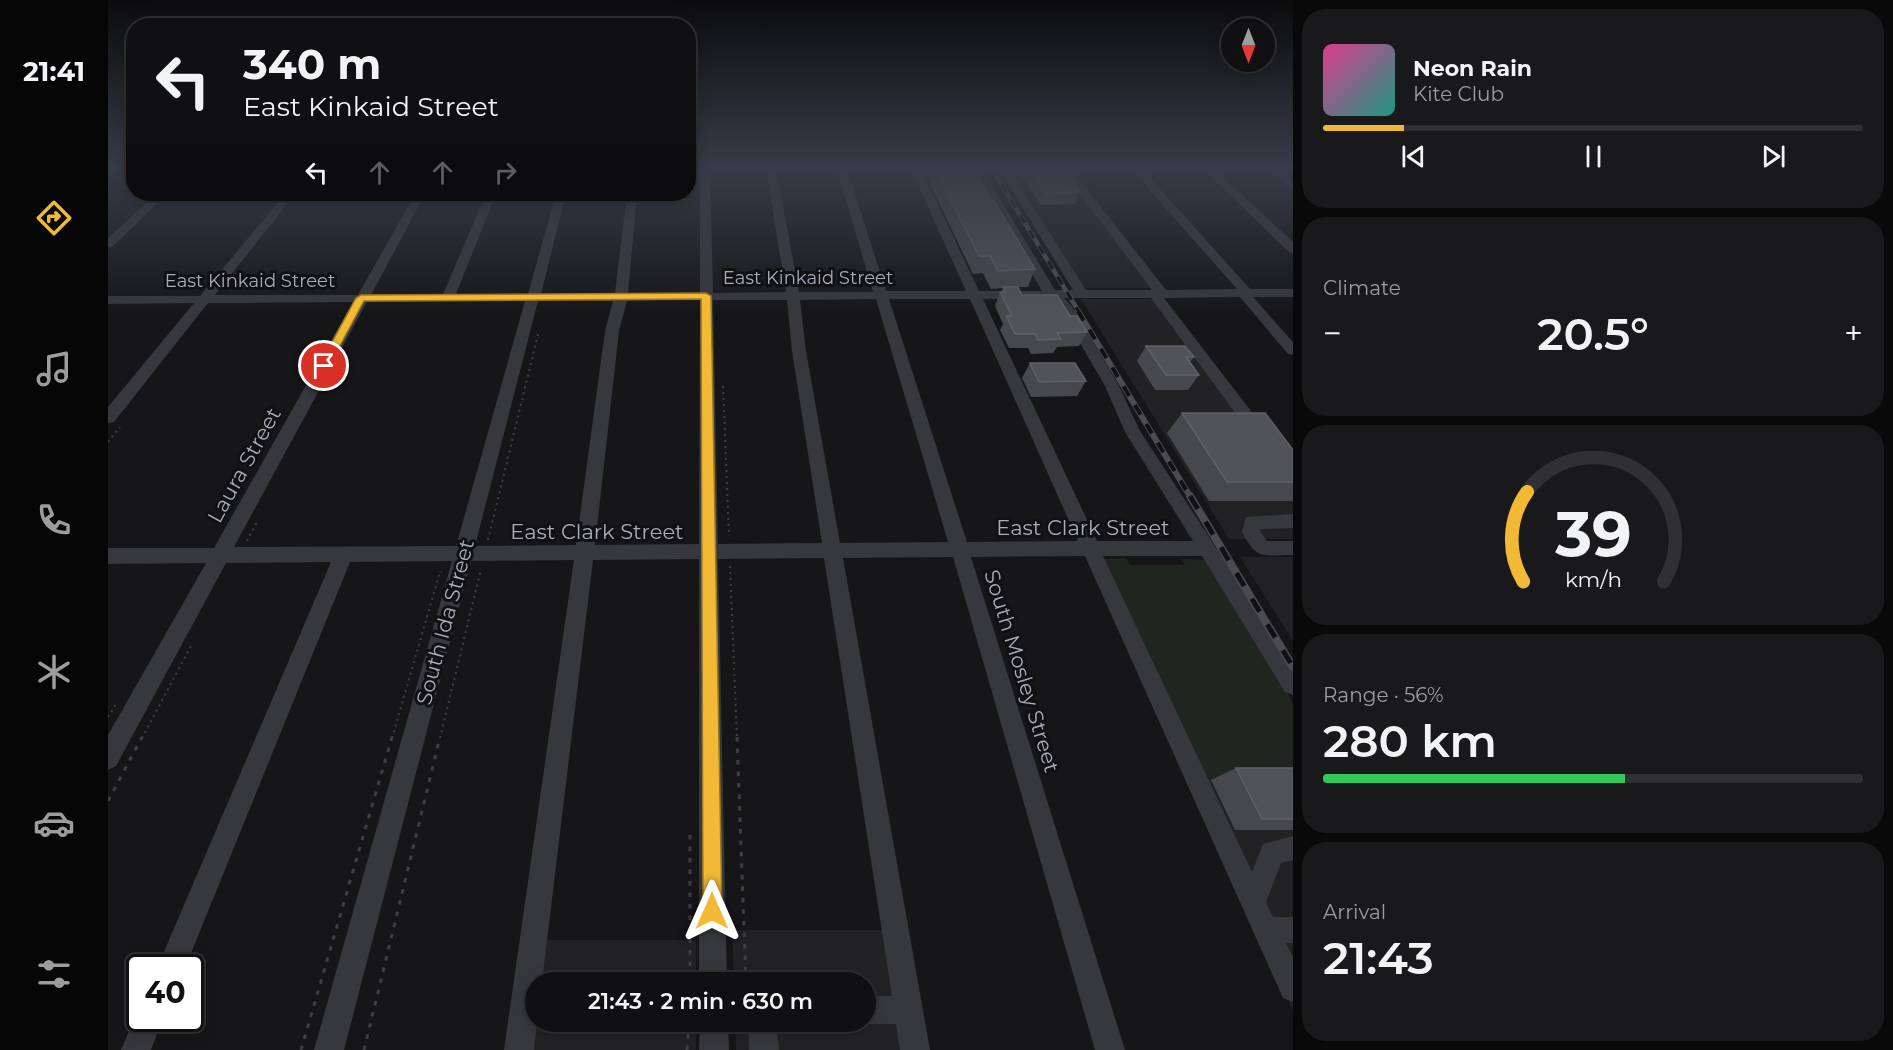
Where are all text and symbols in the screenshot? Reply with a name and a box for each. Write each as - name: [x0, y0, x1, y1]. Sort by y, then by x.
- north arrow: [1221, 18, 1275, 72]
- map controls: [1221, 18, 1275, 72]
- text: 340 m: [243, 38, 381, 90]
- icon: left: [144, 42, 222, 120]
- text: 21:41: [23, 55, 85, 88]
- text: Neon Rain: [1413, 55, 1532, 82]
- text: Kite Club: [1413, 82, 1504, 106]
- text: East Kinkaid Street: [243, 90, 499, 123]
- icon: previous: [1397, 140, 1430, 173]
- icon: pause: [1577, 140, 1610, 173]
- icon: next: [1757, 140, 1790, 173]
- icon: left: [300, 156, 333, 189]
- icon: ahead: [363, 156, 396, 189]
- icon: ahead: [426, 156, 459, 189]
- icon: right: [489, 156, 522, 189]
- icon: directions: [33, 197, 75, 239]
- street label: East Kinkaid Street: [723, 267, 893, 289]
- street label: East Kinkaid Street: [165, 270, 335, 292]
- text: Climate: [1323, 276, 1401, 300]
- text: 20.5°: [1537, 306, 1649, 361]
- text: −: [1323, 313, 1342, 353]
- text: +: [1844, 313, 1863, 353]
- pin: [298, 340, 349, 391]
- icon: music: [33, 348, 75, 390]
- icon: arrive: [307, 349, 340, 382]
- street label: Laura Street: [202, 403, 286, 527]
- text: 39: [1554, 496, 1631, 572]
- icon: phone: [33, 499, 75, 541]
- street label: East Clark Street: [996, 515, 1170, 540]
- street label: East Clark Street: [510, 519, 684, 544]
- street label: South Ida Street: [411, 536, 479, 708]
- text: km/h: [1564, 566, 1622, 592]
- street label: South Mosley Street: [979, 567, 1065, 775]
- icon: climate: [33, 651, 75, 693]
- text: Range · 56%: [1323, 683, 1444, 707]
- text: 280 km: [1323, 713, 1497, 768]
- icon: car: [33, 802, 75, 844]
- position arrow: [680, 879, 744, 943]
- text: Arrival: [1323, 900, 1386, 924]
- text: 21:43: [1323, 930, 1434, 985]
- icon: filters: [33, 953, 75, 995]
- speed limit sign: 40: [126, 954, 204, 1032]
- text: 21:43 · 2 min · 630 m: [588, 988, 813, 1015]

